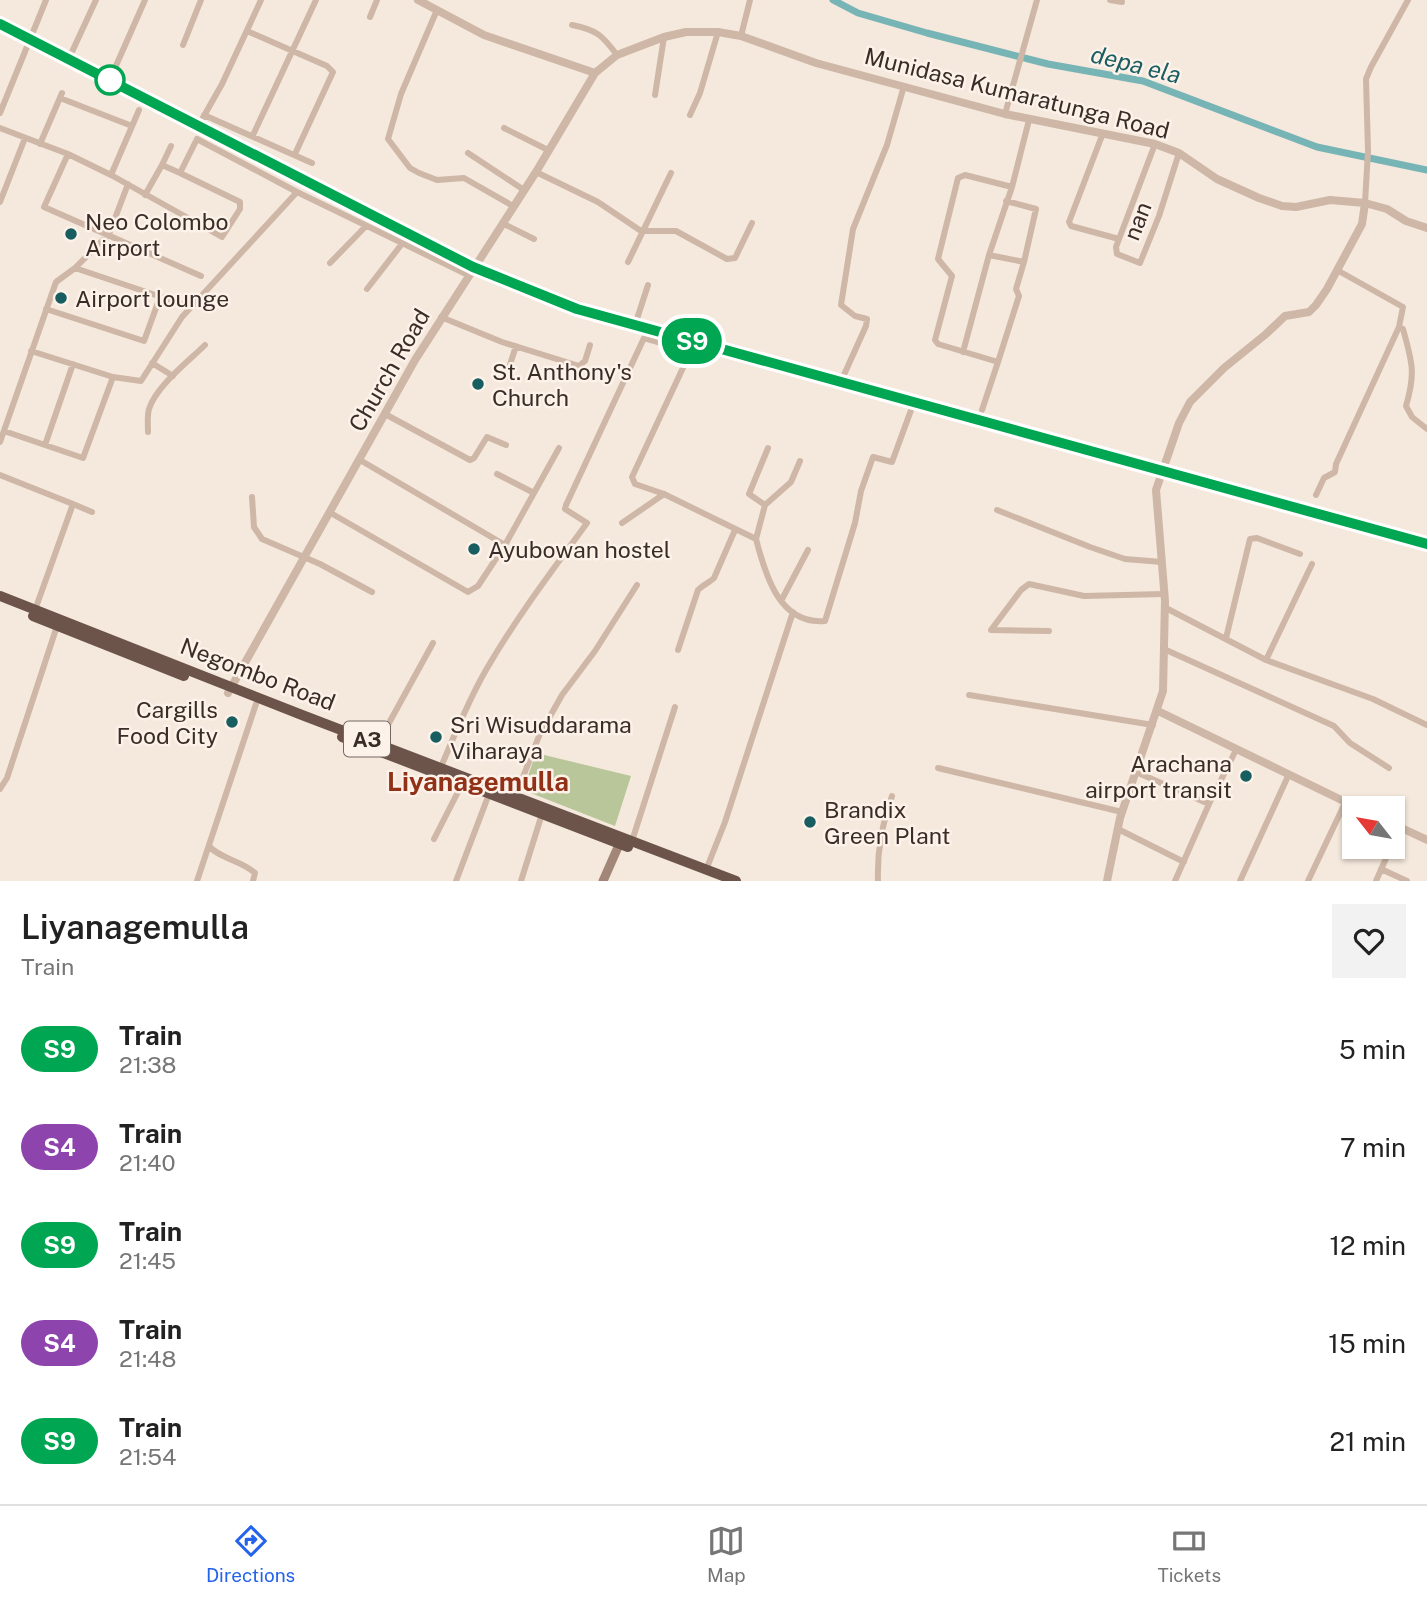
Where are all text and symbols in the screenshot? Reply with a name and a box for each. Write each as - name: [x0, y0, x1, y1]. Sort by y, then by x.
- water label: depa ela: [1088, 39, 1184, 89]
- street label: Munidasa Kumaratunga Road: [862, 42, 1172, 144]
- unlabelled marker: [95, 65, 125, 95]
- street label: nan: [1117, 198, 1157, 244]
- place label: Neo Colombo Airport: [85, 208, 228, 261]
- marker: Neo Colombo Airport: [63, 226, 79, 242]
- place label: Airport lounge: [75, 285, 229, 312]
- marker: Airport lounge: [53, 290, 69, 306]
- street label: Church Road: [343, 304, 435, 436]
- line badge: S9: [660, 318, 724, 364]
- text: S9: [676, 327, 708, 355]
- place label: St. Anthony's Church: [492, 358, 632, 411]
- marker: St. Anthony's Church: [470, 376, 486, 392]
- place label: Ayubowan hostel: [488, 536, 671, 563]
- marker: Ayubowan hostel: [466, 541, 482, 557]
- street label: Negombo Road: [177, 632, 339, 716]
- place label: Cargills Food City: [117, 696, 218, 749]
- place label: Sri Wisuddarama Viharaya: [450, 711, 632, 764]
- marker: Cargills Food City: [224, 714, 240, 730]
- road number: A3: [344, 722, 390, 756]
- marker: Sri Wisuddarama Viharaya: [428, 729, 444, 745]
- place label: Arachana airport transit: [1085, 750, 1232, 803]
- district label: Liyanagemulla: [387, 766, 569, 797]
- marker: Arachana airport transit: [1238, 768, 1254, 784]
- place label: Brandix Green Plant: [824, 796, 951, 849]
- north arrow: [1342, 796, 1405, 859]
- map controls: [1342, 796, 1405, 859]
- marker: Brandix Green Plant: [802, 814, 818, 830]
- button: heart: [1332, 904, 1406, 978]
- text: Liyanagemulla: [21, 908, 249, 946]
- text: Train: [21, 953, 74, 980]
- text: Train: [119, 1020, 182, 1051]
- text: 5 min: [1339, 1034, 1406, 1065]
- text: S9: [43, 1035, 76, 1063]
- text: 21:38: [119, 1051, 177, 1078]
- text: Train: [119, 1118, 182, 1149]
- text: 7 min: [1340, 1132, 1406, 1163]
- text: S4: [43, 1133, 76, 1161]
- text: 21:40: [119, 1149, 176, 1176]
- text: Train: [119, 1216, 182, 1247]
- text: 12 min: [1330, 1230, 1406, 1261]
- text: S9: [43, 1231, 76, 1259]
- text: 21:45: [119, 1247, 176, 1274]
- text: Train: [119, 1314, 182, 1345]
- text: 15 min: [1328, 1328, 1406, 1359]
- text: S4: [43, 1329, 76, 1357]
- text: 21:48: [119, 1345, 176, 1372]
- text: Train: [119, 1412, 182, 1443]
- text: 21 min: [1330, 1426, 1406, 1457]
- text: S9: [43, 1427, 76, 1455]
- text: 21:54: [119, 1443, 176, 1470]
- tab: Directions: [206, 1522, 295, 1586]
- tab: Map: [707, 1522, 746, 1586]
- tab: Tickets: [1157, 1522, 1221, 1586]

